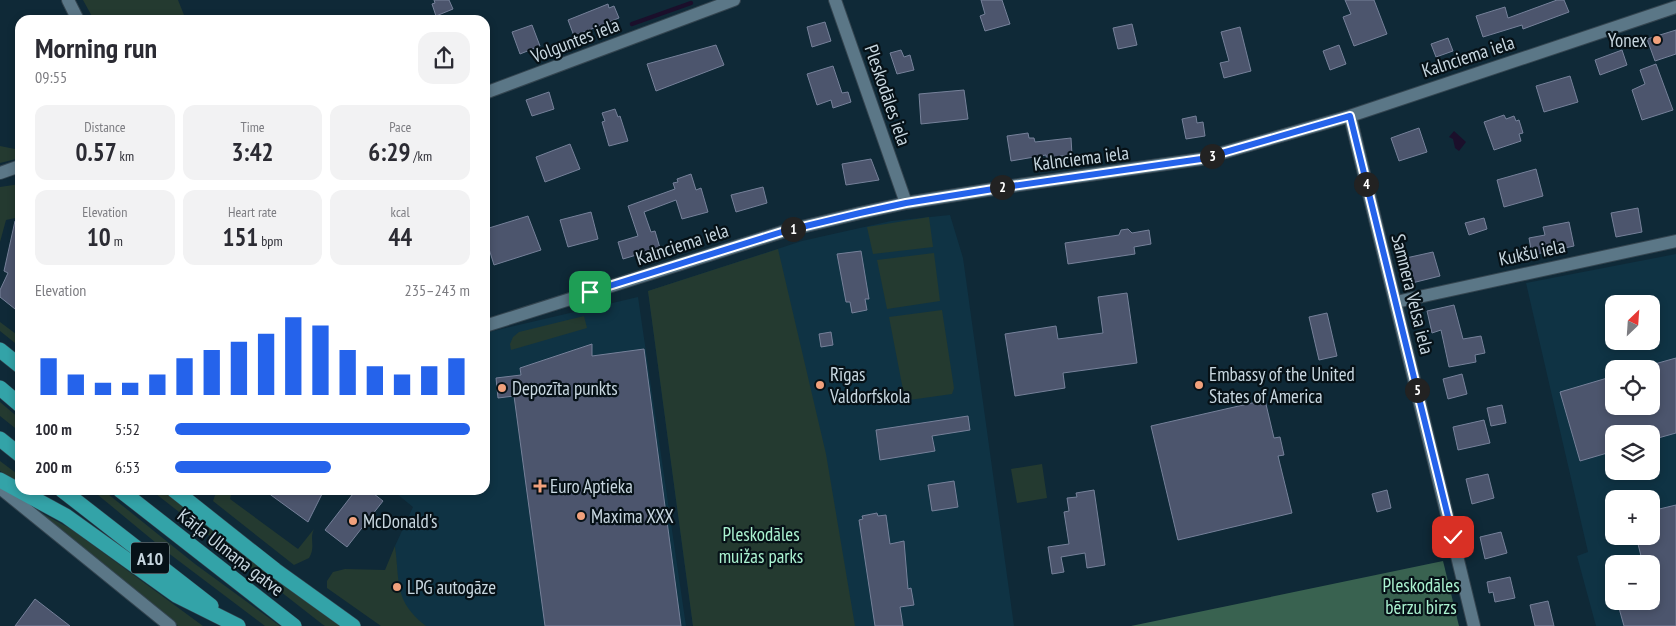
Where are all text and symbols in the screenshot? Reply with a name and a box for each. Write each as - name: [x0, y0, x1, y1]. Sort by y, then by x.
- street label: Volguntes iela: [527, 12, 623, 68]
- place label: Yonex: [1608, 28, 1647, 52]
- text: Morning run: [35, 29, 157, 66]
- street label: Kalnciema iela: [1419, 30, 1517, 82]
- button: share: [418, 32, 470, 84]
- marker: Yonex: [1651, 34, 1663, 46]
- street label: Pleskodāles iela: [860, 41, 916, 149]
- text: 09:55: [35, 67, 67, 87]
- text: Distance: [84, 118, 125, 136]
- text: Time: [240, 118, 265, 136]
- text: Pace: [389, 118, 411, 136]
- text: 0.57: [75, 136, 117, 168]
- text: 3:42: [231, 136, 274, 168]
- text: 6:29: [368, 136, 410, 168]
- street label: Kalnciema iela: [1032, 140, 1130, 176]
- pin: 3: [1200, 144, 1224, 168]
- text: km: [117, 147, 134, 165]
- text: /km: [410, 147, 432, 165]
- text: 3: [1209, 147, 1216, 165]
- pin: 4: [1354, 172, 1378, 196]
- pin: 2: [990, 174, 1014, 200]
- text: 4: [1363, 175, 1370, 193]
- text: 2: [999, 178, 1006, 196]
- text: Elevation: [82, 203, 127, 221]
- text: Heart rate: [228, 203, 277, 221]
- text: kcal: [391, 203, 410, 221]
- pin: 1: [780, 216, 806, 242]
- street label: Kalnciema iela: [633, 218, 731, 270]
- text: 1: [790, 220, 797, 238]
- text: 10: [87, 221, 111, 253]
- text: 151: [222, 221, 258, 253]
- text: 44: [388, 221, 412, 253]
- street label: Samnera Velsa iela: [1386, 231, 1440, 357]
- text: m: [111, 232, 123, 250]
- text: bpm: [258, 232, 283, 250]
- street label: Kukšu iela: [1497, 233, 1567, 271]
- pin: [569, 271, 611, 313]
- icon: arrive: [576, 278, 604, 306]
- text: Elevation: [35, 280, 86, 300]
- text: 235–243 m: [405, 280, 470, 300]
- north arrow: [1605, 295, 1660, 350]
- map controls: [1605, 295, 1660, 610]
- button: locate: [1605, 360, 1660, 415]
- place label: Rīgas Valdorfskola: [829, 362, 910, 408]
- place label: Embassy of the United States of America: [1209, 362, 1355, 408]
- place label: Depozīta punkts: [512, 376, 618, 400]
- pin: 5: [1404, 378, 1430, 402]
- marker: Rīgas Valdorfskola: [814, 379, 826, 391]
- marker: Embassy of the United States of America: [1193, 379, 1205, 391]
- text: 5: [1414, 381, 1421, 399]
- marker: Depozīta punkts: [496, 382, 508, 394]
- text: 100 m: [35, 419, 72, 439]
- text: 5:52: [115, 419, 140, 439]
- button: layers: [1605, 425, 1660, 480]
- text: 200 m: [35, 457, 72, 477]
- text: 6:53: [115, 457, 140, 477]
- place label: Euro Aptieka: [550, 474, 633, 498]
- marker: Euro Aptieka: [534, 480, 546, 492]
- button: +: [1605, 490, 1660, 545]
- street label: Kārļa Ulmaņa gatve: [173, 503, 289, 601]
- place label: Maxima XXX: [591, 504, 674, 528]
- place label: McDonald's: [363, 509, 438, 533]
- marker: Maxima XXX: [575, 510, 587, 522]
- marker: McDonald's: [347, 515, 359, 527]
- pin: [1432, 516, 1474, 558]
- park label: Pleskodāles muižas parks: [719, 522, 803, 568]
- icon: check: [1439, 523, 1467, 551]
- road number: A10: [131, 542, 169, 574]
- button: −: [1605, 555, 1660, 610]
- park label: Pleskodāles bērzu birzs: [1382, 573, 1460, 619]
- place label: LPG autogāze: [407, 575, 496, 599]
- marker: LPG autogāze: [391, 581, 403, 593]

